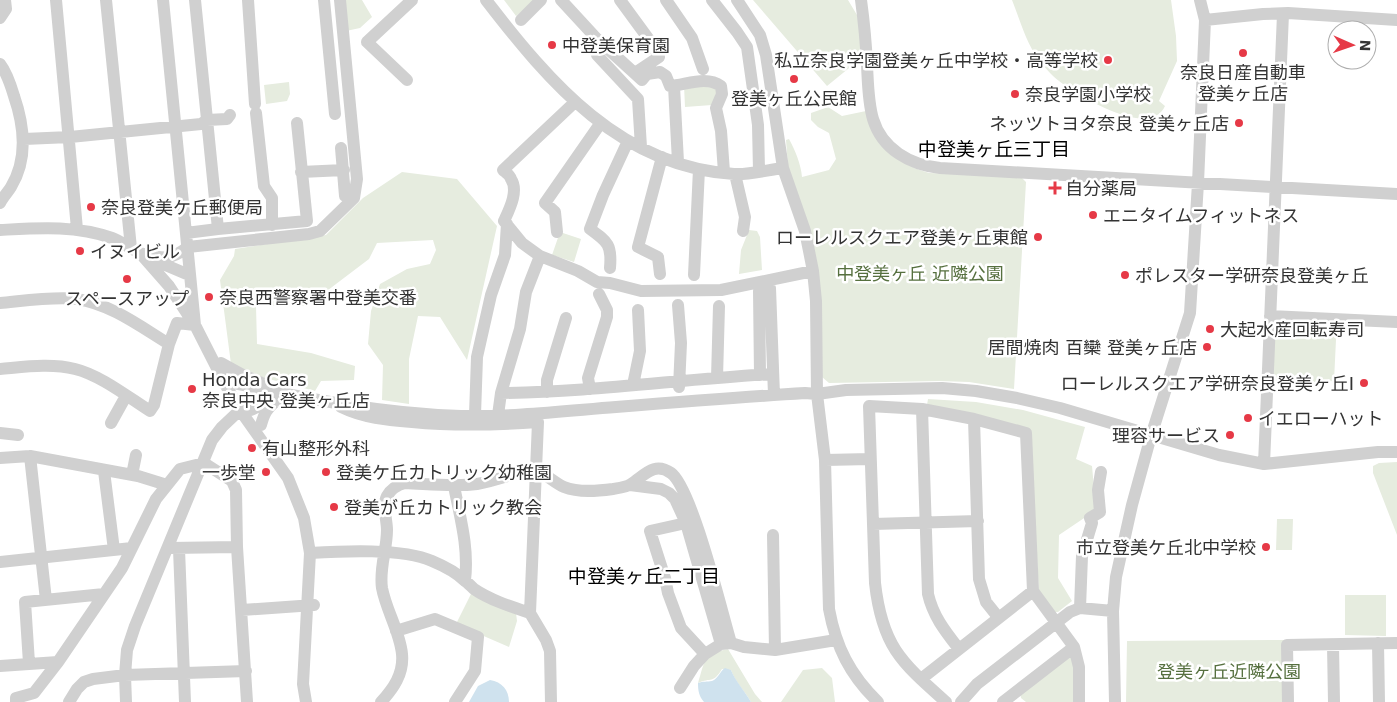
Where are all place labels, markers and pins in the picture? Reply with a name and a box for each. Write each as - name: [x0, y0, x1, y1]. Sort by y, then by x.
- place label: 中登美保育園: [562, 35, 670, 56]
- marker: 中登美保育園: [546, 39, 558, 51]
- marker: 奈良日産自動車 登美ヶ丘店: [1237, 47, 1249, 59]
- place label: 私立奈良学園登美ヶ丘中学校・高等学校: [774, 50, 1098, 71]
- marker: 私立奈良学園登美ヶ丘中学校・高等学校: [1102, 54, 1114, 66]
- place label: 奈良日産自動車 登美ヶ丘店: [1180, 62, 1306, 104]
- marker: 登美ヶ丘公民館: [788, 73, 800, 85]
- place label: 奈良学園小学校: [1025, 84, 1151, 105]
- place label: 登美ヶ丘公民館: [731, 88, 857, 109]
- marker: 奈良学園小学校: [1009, 88, 1021, 100]
- place label: ネッツトヨタ奈良 登美ヶ丘店: [989, 113, 1229, 134]
- marker: ネッツトヨタ奈良 登美ヶ丘店: [1233, 117, 1245, 129]
- place label: 自分薬局: [1065, 178, 1137, 199]
- marker: 自分薬局: [1049, 182, 1061, 194]
- place label: 奈良登美ケ丘郵便局: [101, 197, 263, 218]
- marker: 奈良登美ケ丘郵便局: [85, 201, 97, 213]
- place label: エニタイムフィットネス: [1103, 205, 1299, 226]
- marker: エニタイムフィットネス: [1087, 209, 1099, 221]
- place label: ローレルスクエア登美ヶ丘東館: [776, 227, 1028, 248]
- marker: ローレルスクエア登美ヶ丘東館: [1032, 231, 1044, 243]
- place label: イヌイビル: [90, 241, 180, 262]
- marker: イヌイビル: [74, 245, 86, 257]
- place label: ポレスター学研奈良登美ヶ丘: [1135, 265, 1369, 286]
- marker: ポレスター学研奈良登美ヶ丘: [1119, 269, 1131, 281]
- marker: スペースアップ: [121, 273, 133, 285]
- place label: 奈良西警察署中登美交番: [219, 287, 417, 308]
- place label: スペースアップ: [65, 288, 189, 309]
- marker: 奈良西警察署中登美交番: [203, 291, 215, 303]
- place label: 大起水産回転寿司: [1220, 319, 1364, 340]
- marker: 大起水産回転寿司: [1204, 323, 1216, 335]
- place label: 居間焼肉 百欒 登美ヶ丘店: [988, 337, 1197, 358]
- marker: 居間焼肉 百欒 登美ヶ丘店: [1201, 341, 1213, 353]
- place label: Honda Cars 奈良中央 登美ヶ丘店: [202, 369, 370, 411]
- place label: ローレルスクエア学研奈良登美ヶ丘Ⅰ: [1061, 373, 1354, 394]
- marker: ローレルスクエア学研奈良登美ヶ丘Ⅰ: [1358, 377, 1370, 389]
- marker: Honda Cars 奈良中央 登美ヶ丘店: [186, 383, 198, 395]
- place label: イエローハット: [1258, 408, 1383, 429]
- marker: イエローハット: [1242, 412, 1254, 424]
- place label: 理容サービス: [1112, 425, 1220, 446]
- marker: 理容サービス: [1224, 429, 1236, 441]
- place label: 有山整形外科: [262, 438, 370, 459]
- marker: 有山整形外科: [246, 442, 258, 454]
- place label: 一歩堂: [202, 462, 256, 483]
- place label: 登美ケ丘カトリック幼稚園: [336, 462, 552, 483]
- marker: 一歩堂: [260, 466, 272, 478]
- marker: 登美ケ丘カトリック幼稚園: [320, 466, 332, 478]
- place label: 登美が丘カトリック教会: [344, 497, 542, 518]
- marker: 登美が丘カトリック教会: [328, 501, 340, 513]
- place label: 市立登美ケ丘北中学校: [1076, 537, 1256, 558]
- marker: 市立登美ケ丘北中学校: [1260, 541, 1272, 553]

